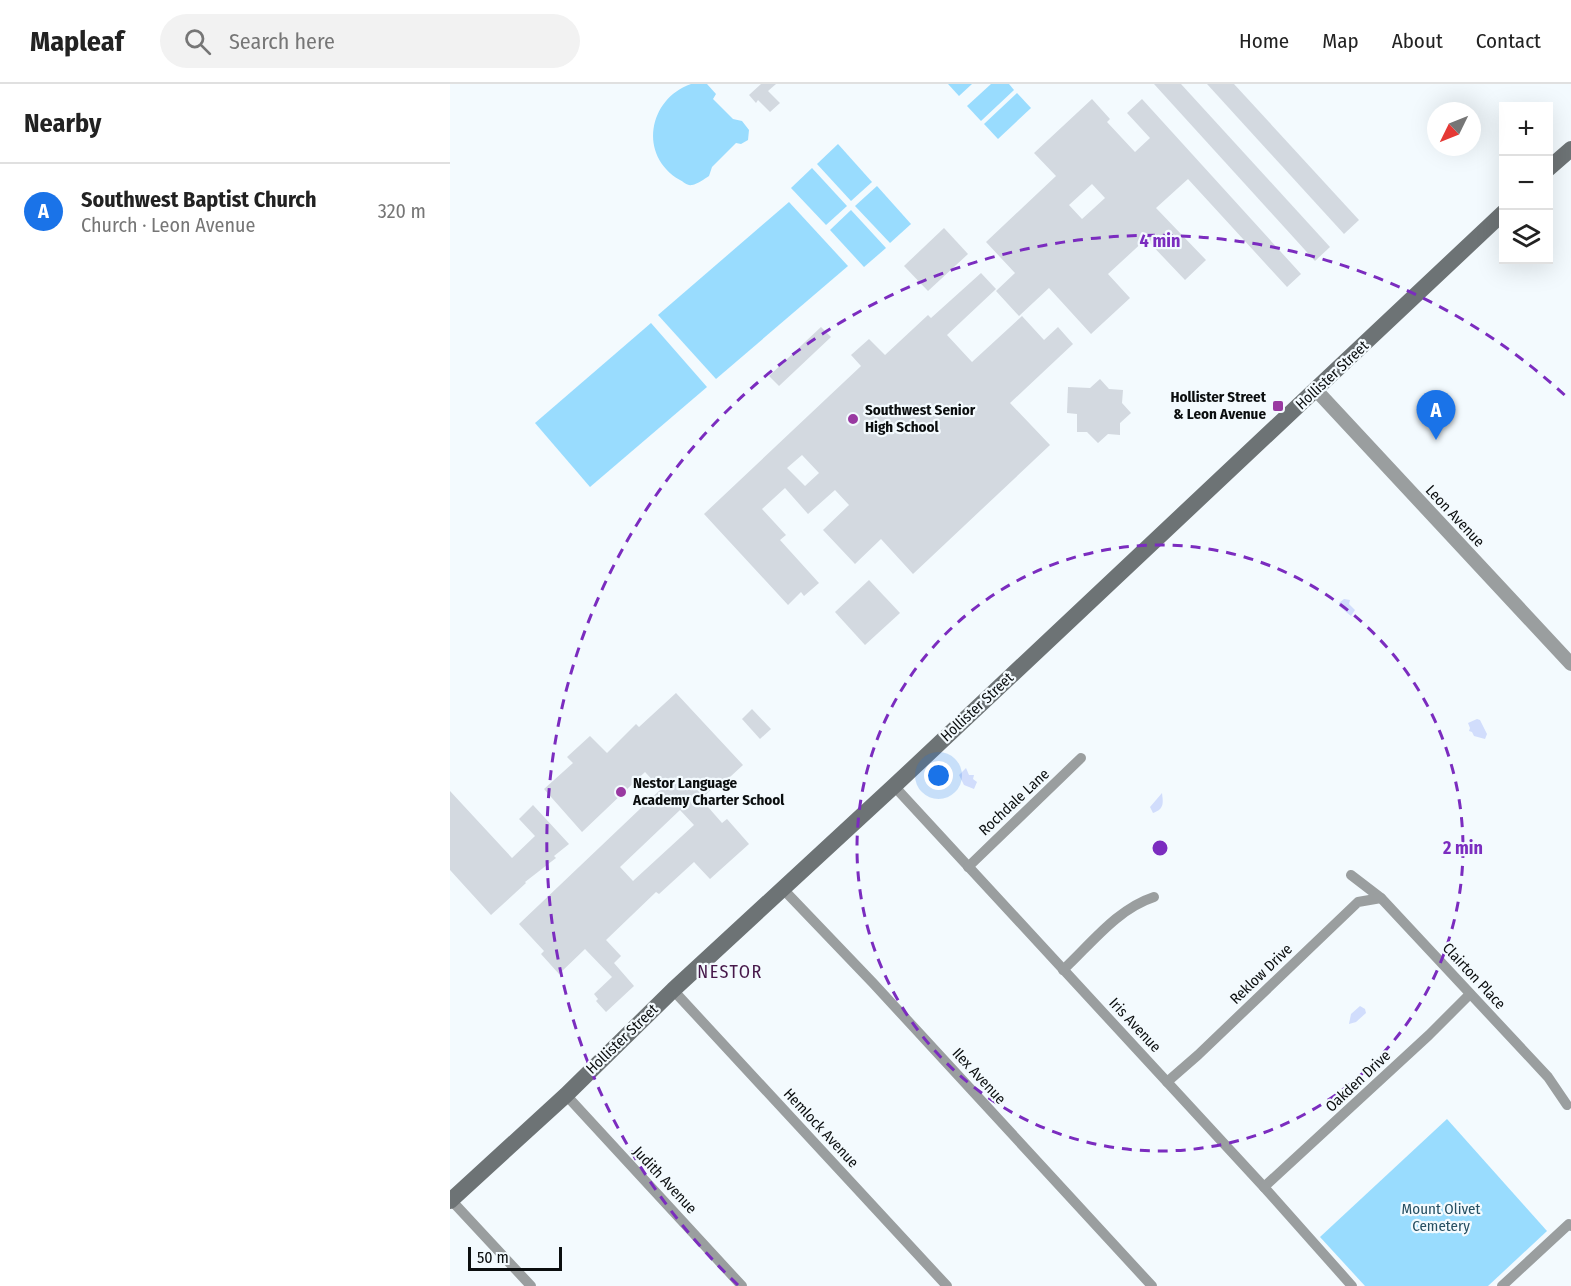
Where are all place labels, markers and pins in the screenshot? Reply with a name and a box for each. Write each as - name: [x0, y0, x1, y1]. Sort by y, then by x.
- place label: Hollister Street & Leon Avenue: [1170, 388, 1267, 423]
- pin: A: [1416, 390, 1456, 440]
- marker: Hollister Street & Leon Avenue: [1271, 399, 1285, 413]
- place label: Southwest Senior High School: [865, 401, 976, 436]
- marker: Southwest Senior High School: [846, 412, 860, 426]
- place label: Nestor Language Academy Charter School: [632, 774, 785, 809]
- marker: Nestor Language Academy Charter School: [614, 785, 628, 799]
- centre of rings: [1150, 838, 1170, 858]

